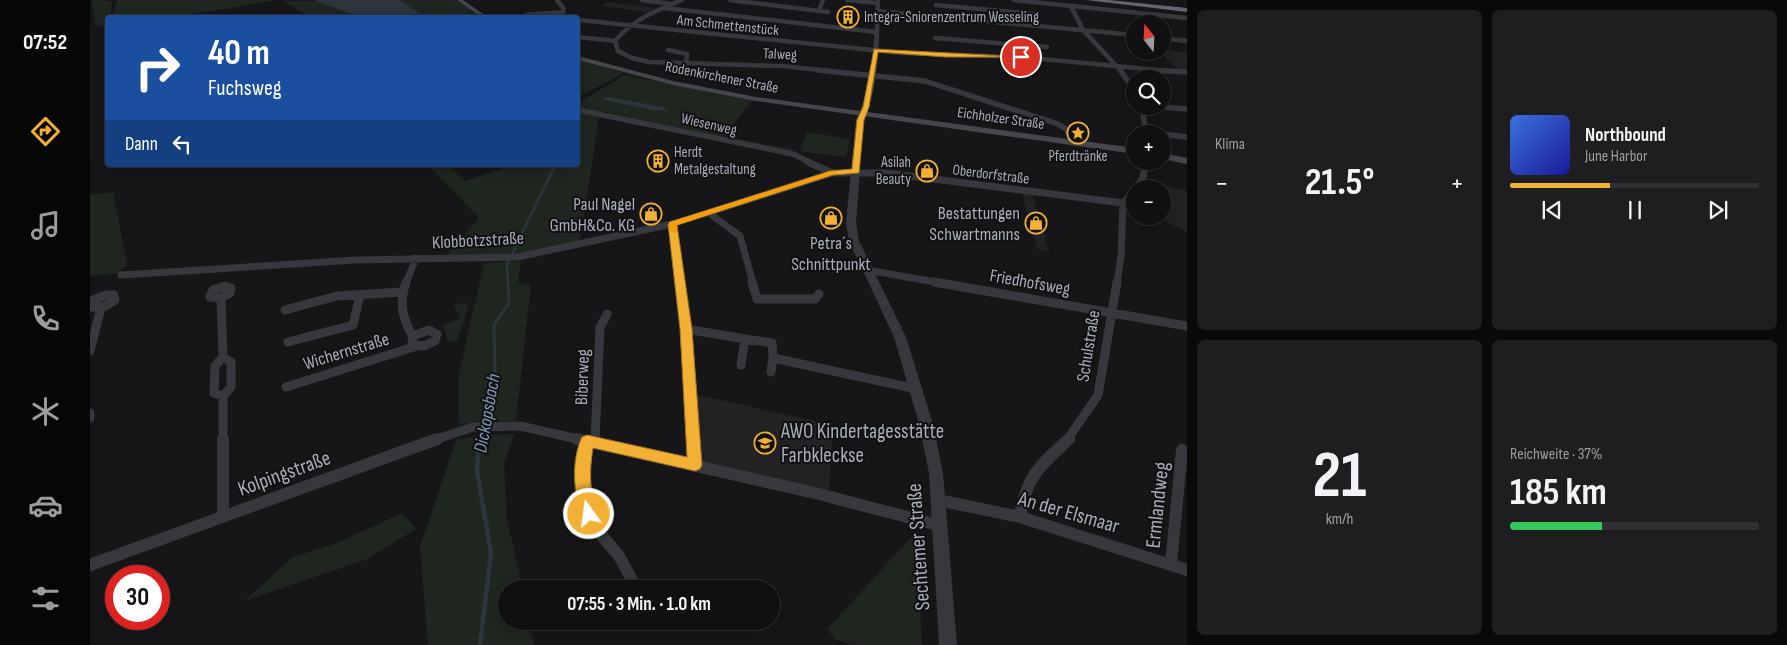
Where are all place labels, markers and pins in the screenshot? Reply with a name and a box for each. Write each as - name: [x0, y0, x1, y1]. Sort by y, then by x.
- building icon: Integra-Sniorenzentrum Wesseling: [836, 5, 860, 29]
- place label: Integra-Sniorenzentrum Wesseling: [864, 8, 1039, 27]
- pin: [1000, 36, 1042, 78]
- place icon: Pferdtränke: [1066, 121, 1090, 145]
- place label: Herdt Metalgestaltung: [674, 143, 756, 179]
- place label: Pferdtränke: [1048, 147, 1108, 166]
- building icon: Herdt Metalgestaltung: [646, 149, 670, 173]
- place label: Asilah Beauty: [876, 153, 911, 189]
- shop icon: Asilah Beauty: [915, 159, 939, 183]
- place label: Paul Nagel GmbH&Co. KG: [550, 194, 635, 236]
- shop icon: Paul Nagel GmbH&Co. KG: [639, 202, 663, 226]
- place label: Bestattungen Schwartmanns: [929, 203, 1020, 245]
- shop icon: Petra´s Schnittpunkt: [819, 206, 843, 230]
- shop icon: Bestattungen Schwartmanns: [1024, 211, 1048, 235]
- place label: Petra´s Schnittpunkt: [791, 233, 871, 275]
- place label: AWO Kindertagesstätte Farbkleckse: [780, 419, 944, 468]
- school or university icon: AWO Kindertagesstätte Farbkleckse: [753, 431, 777, 455]

